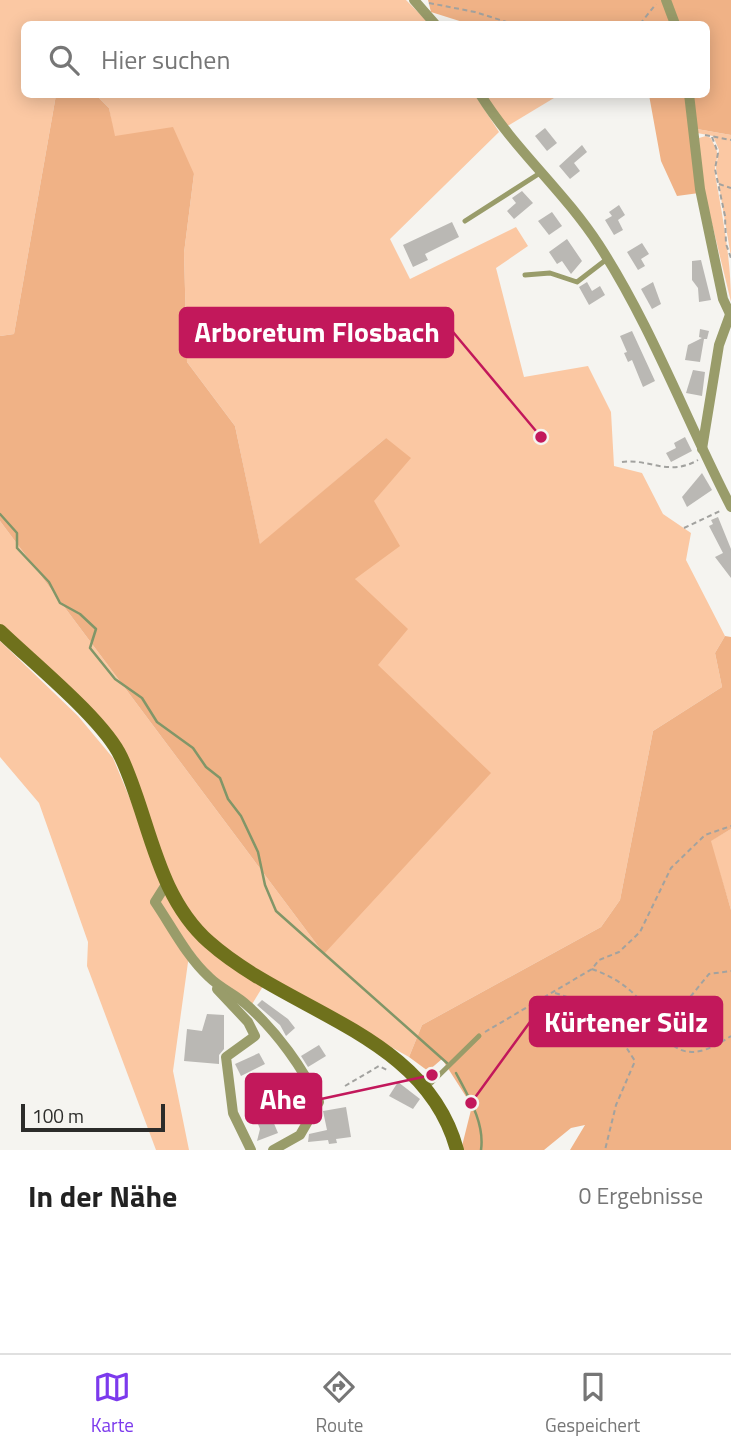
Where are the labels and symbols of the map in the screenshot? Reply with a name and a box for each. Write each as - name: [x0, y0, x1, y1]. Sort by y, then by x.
- callout: Arboretum Flosbach: [180, 308, 453, 357]
- text: Arboretum Flosbach: [194, 310, 440, 353]
- callout: Kürtener Sülz: [530, 997, 722, 1046]
- text: Kürtener Sülz: [544, 1000, 708, 1043]
- callout: Ahe: [246, 1074, 321, 1123]
- text: Ahe: [260, 1077, 306, 1120]
- scale bar: [21, 1101, 164, 1133]

